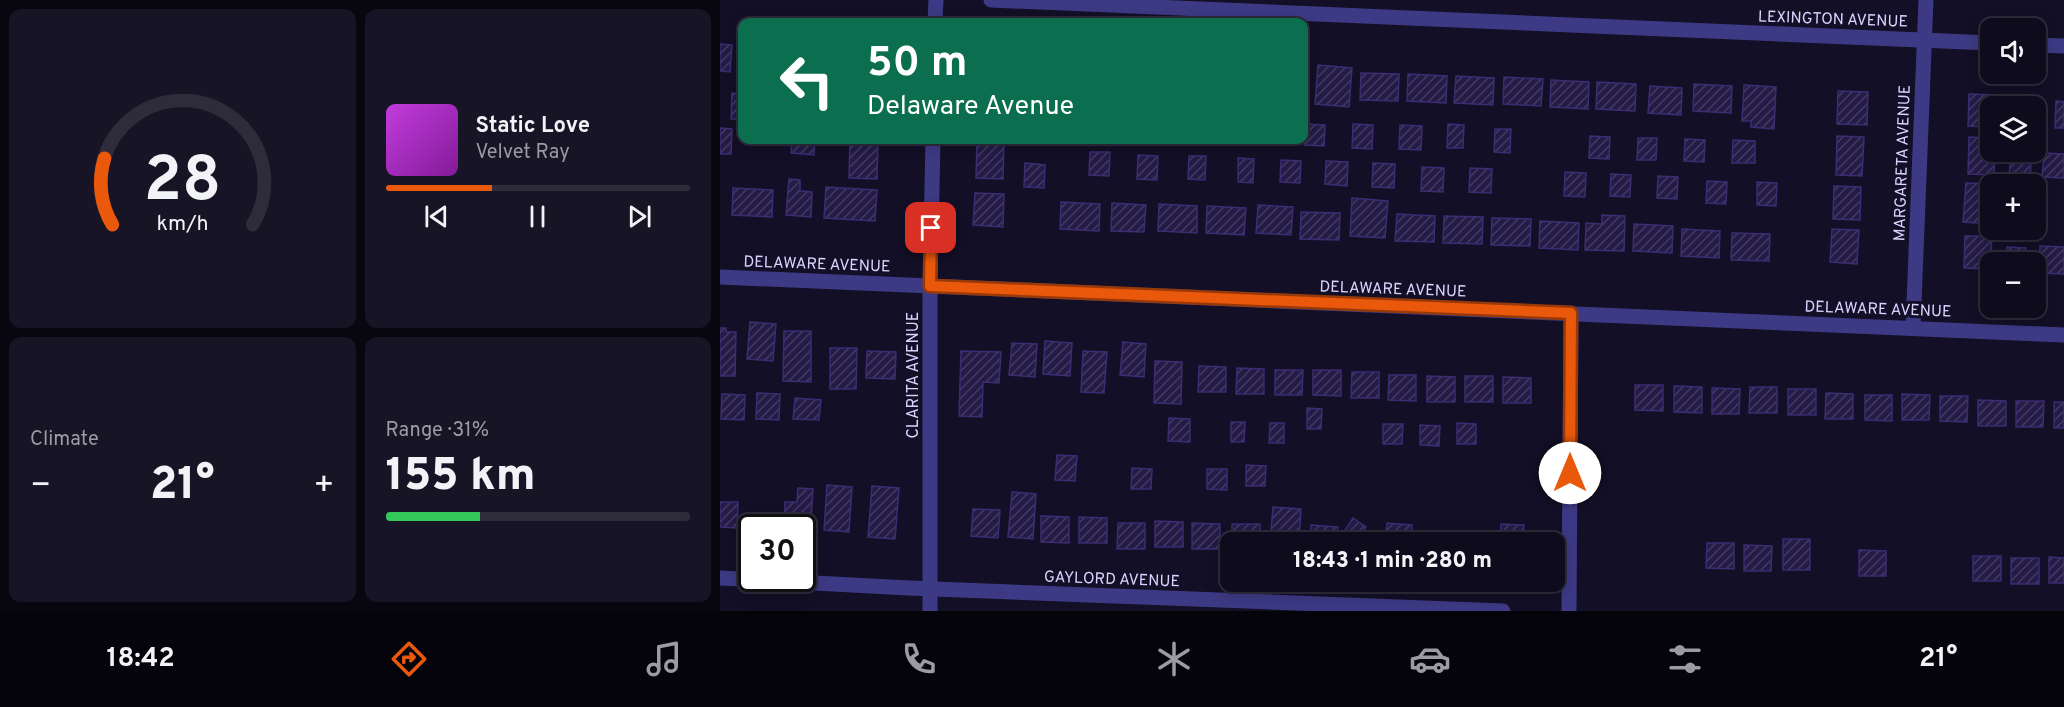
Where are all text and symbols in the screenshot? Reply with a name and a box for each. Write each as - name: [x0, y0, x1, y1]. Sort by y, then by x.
- street label: LEXINGTON AVENUE: [1758, 7, 1908, 33]
- map controls: [1980, 18, 2046, 318]
- button: sound: [1980, 18, 2046, 84]
- text: 50 m: [867, 38, 968, 91]
- icon: left: [768, 42, 846, 120]
- street label: MARGARETA AVENUE: [1890, 84, 1916, 242]
- text: Delaware Avenue: [867, 90, 1074, 124]
- button: layers: [1980, 96, 2046, 162]
- text: Static Love: [476, 113, 590, 140]
- text: Velvet Ray: [476, 140, 570, 166]
- text: 28: [144, 145, 221, 224]
- button: +: [1980, 174, 2046, 240]
- icon: previous: [420, 200, 453, 233]
- icon: pause: [521, 200, 554, 233]
- icon: next: [623, 200, 656, 233]
- pin: [905, 202, 956, 253]
- icon: arrive: [914, 211, 947, 244]
- text: km/h: [156, 212, 208, 239]
- street label: DELAWARE AVENUE: [743, 252, 891, 278]
- button: −: [1980, 252, 2046, 318]
- street label: DELAWARE AVENUE: [1319, 277, 1467, 303]
- street label: DELAWARE AVENUE: [1804, 297, 1952, 323]
- street label: CLARITA AVENUE: [904, 312, 924, 438]
- text: Range · 31%: [386, 418, 489, 444]
- text: Climate: [30, 427, 99, 453]
- position arrow: [1538, 441, 1602, 505]
- text: 155 km: [386, 449, 535, 506]
- text: 21°: [150, 458, 215, 515]
- text: −: [30, 466, 51, 508]
- text: +: [313, 466, 334, 508]
- speed limit sign: 30: [738, 514, 816, 592]
- text: 18:43 · 1 min · 280 m: [1293, 548, 1492, 575]
- street label: GAYLORD AVENUE: [1044, 568, 1180, 592]
- icon: directions: [388, 638, 430, 680]
- icon: music: [643, 638, 685, 680]
- icon: phone: [898, 638, 940, 680]
- icon: climate: [1153, 638, 1195, 680]
- icon: car: [1409, 638, 1451, 680]
- icon: filters: [1664, 638, 1706, 680]
- text: 18:42: [107, 642, 175, 676]
- text: 21°: [1919, 642, 1957, 676]

